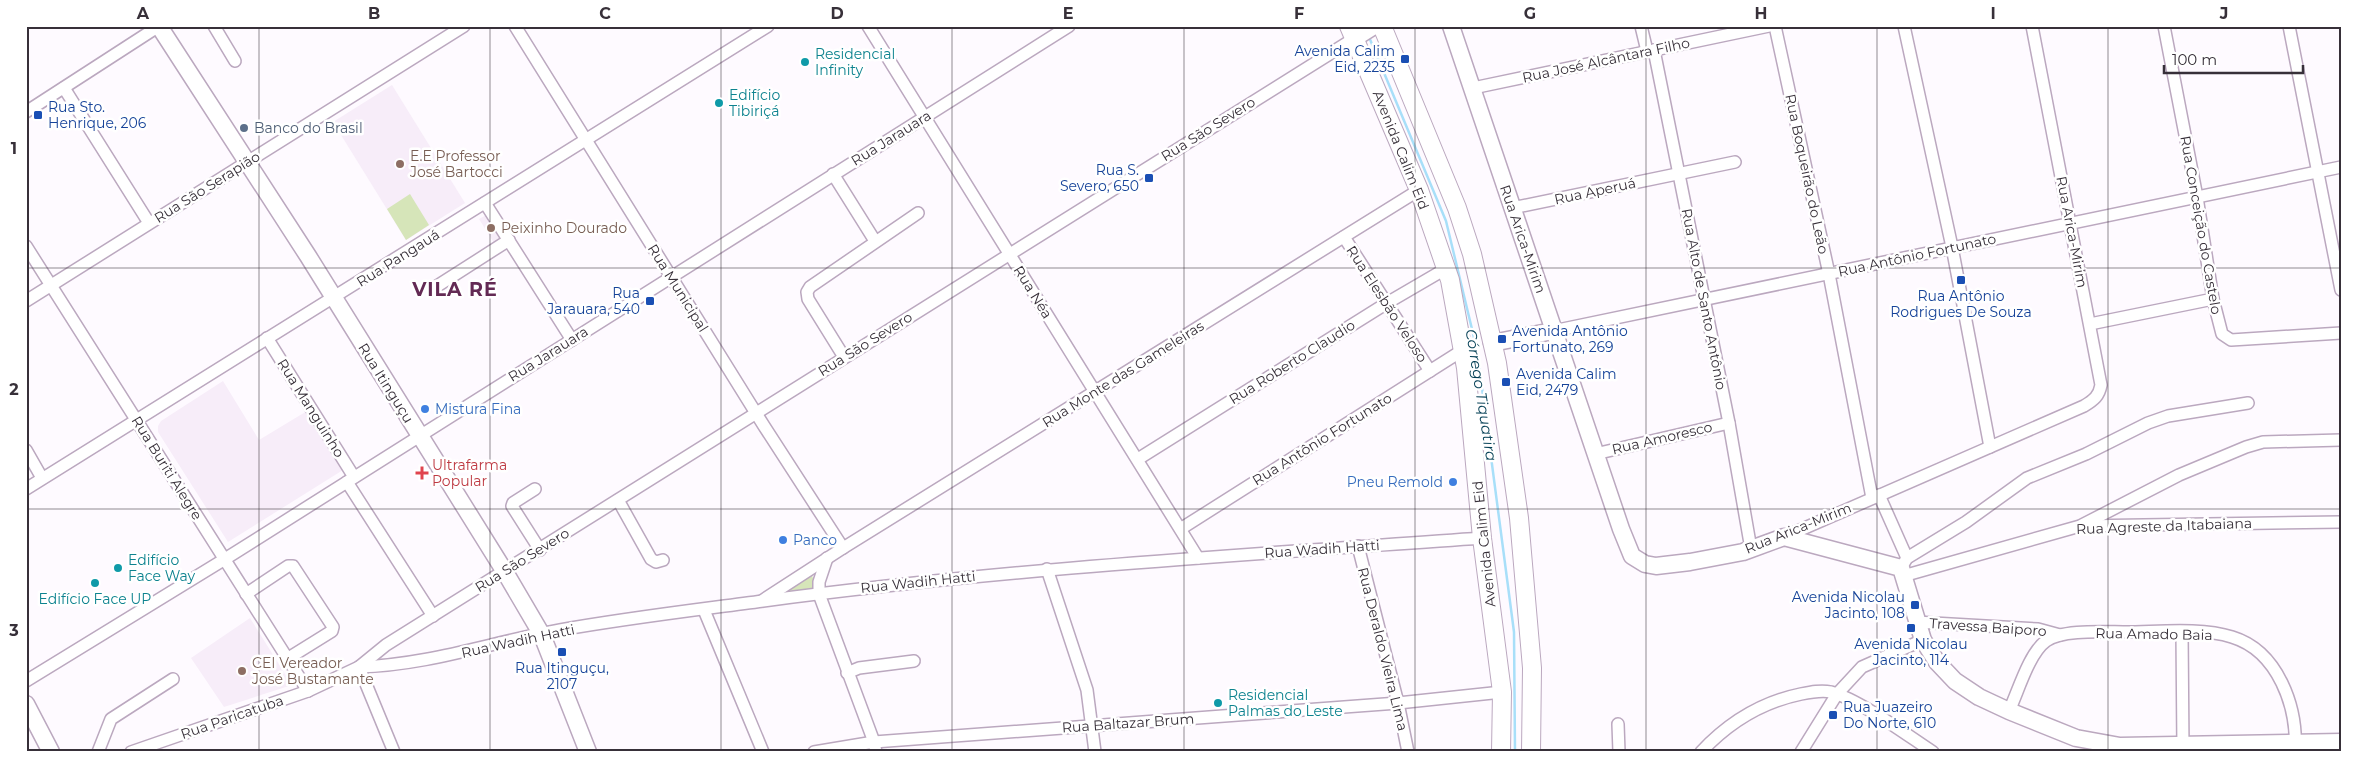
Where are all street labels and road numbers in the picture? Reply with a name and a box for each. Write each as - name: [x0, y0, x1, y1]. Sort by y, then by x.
- street label: Rua José Alcântara Filho: [1521, 33, 1692, 87]
- street label: Avenida Calim Eid: [1369, 88, 1433, 212]
- street label: Rua Boqueirão do Leão: [1781, 92, 1833, 256]
- street label: Rua São Severo: [1158, 93, 1259, 165]
- street label: Rua Jarauara: [848, 106, 934, 170]
- street label: Rua Conceição do Castelo: [2176, 134, 2226, 316]
- street label: Rua São Serapião: [151, 147, 263, 227]
- street label: Rua Aperuá: [1553, 174, 1637, 208]
- street label: Rua Arica-Mirim: [2052, 175, 2092, 289]
- street label: Rua Arica-Mirim: [1496, 182, 1550, 296]
- street label: Rua Alto de Santo Antônio: [1678, 207, 1730, 392]
- street label: Rua Pangauá: [353, 225, 443, 291]
- street label: Rua Antônio Fortunato: [1836, 229, 1998, 281]
- street label: Rua Municipal: [644, 241, 712, 335]
- street label: Rua Elesbão Veloso: [1343, 242, 1432, 366]
- street label: Rua Néa: [1010, 262, 1056, 322]
- street label: Rua São Severo: [815, 308, 916, 380]
- street label: Rua Roberto Claudio: [1226, 316, 1359, 408]
- street label: Rua Monte das Gameleiras: [1039, 317, 1207, 431]
- street label: Rua Jarauara: [505, 322, 591, 386]
- street label: Rua Itinguçu: [354, 340, 418, 426]
- street label: Rua Manguinho: [273, 355, 349, 461]
- street label: Rua Antônio Fortunato: [1249, 389, 1395, 489]
- street label: Rua Buriti Alegre: [128, 413, 206, 523]
- street label: Rua Amoresco: [1610, 418, 1714, 458]
- street label: Avenida Calim Eid: [1468, 480, 1500, 608]
- street label: Rua Arica-Mirim: [1742, 498, 1854, 558]
- street label: Rua Agreste da Itabaiana: [2076, 514, 2252, 538]
- street label: Rua São Severo: [472, 524, 573, 596]
- street label: Rua Wadih Hatti: [1264, 536, 1380, 562]
- street label: Rua Deraldo Vieira Lima: [1354, 565, 1412, 733]
- street label: Rua Wadih Hatti: [860, 567, 976, 597]
- street label: Travessa Baiporo: [1929, 614, 2047, 640]
- street label: Rua Wadih Hatti: [460, 620, 576, 662]
- street label: Rua Amado Baia: [2095, 624, 2213, 644]
- street label: Rua Paricatuba: [178, 691, 286, 743]
- street label: Rua Baltazar Brum: [1061, 709, 1195, 737]

